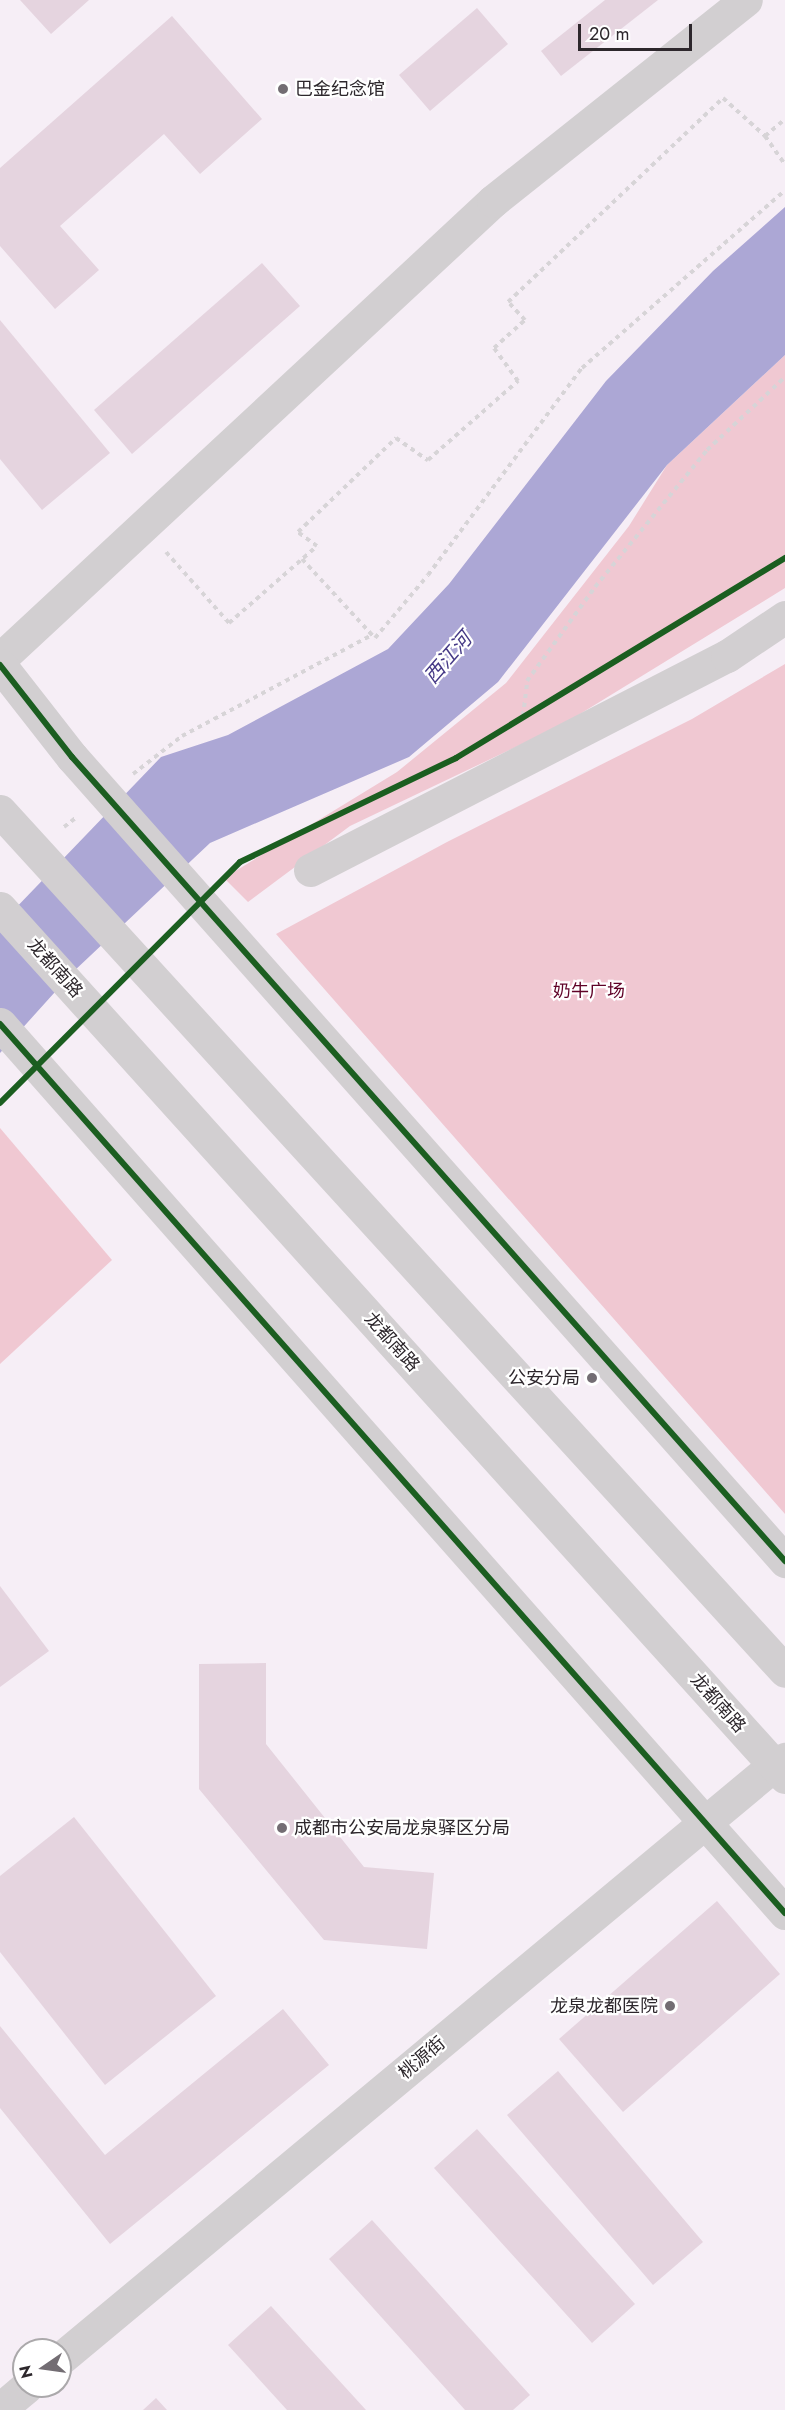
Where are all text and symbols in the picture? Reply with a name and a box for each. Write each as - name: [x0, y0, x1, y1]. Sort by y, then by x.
- scale bar: [581, 12, 695, 50]
- text: 20 m: [589, 21, 629, 47]
- place label: 巴金纪念馆: [295, 78, 385, 100]
- marker: 巴金纪念馆: [276, 82, 290, 96]
- water label: 西江河: [419, 627, 477, 689]
- street label: 龙都南路: [23, 934, 87, 1002]
- park label: 奶牛广场: [553, 980, 625, 1002]
- street label: 龙都南路: [360, 1308, 424, 1376]
- place label: 公安分局: [508, 1367, 580, 1389]
- marker: 公安分局: [585, 1371, 599, 1385]
- street label: 龙都南路: [686, 1669, 750, 1737]
- place label: 成都市公安局龙泉驿区分局: [294, 1817, 510, 1839]
- marker: 成都市公安局龙泉驿区分局: [275, 1821, 289, 1835]
- place label: 龙泉龙都医院: [550, 1995, 658, 2017]
- marker: 龙泉龙都医院: [663, 1999, 677, 2013]
- street label: 桃源街: [394, 2032, 450, 2084]
- north arrow: [12, 2338, 72, 2398]
- text: N: [13, 2363, 39, 2380]

